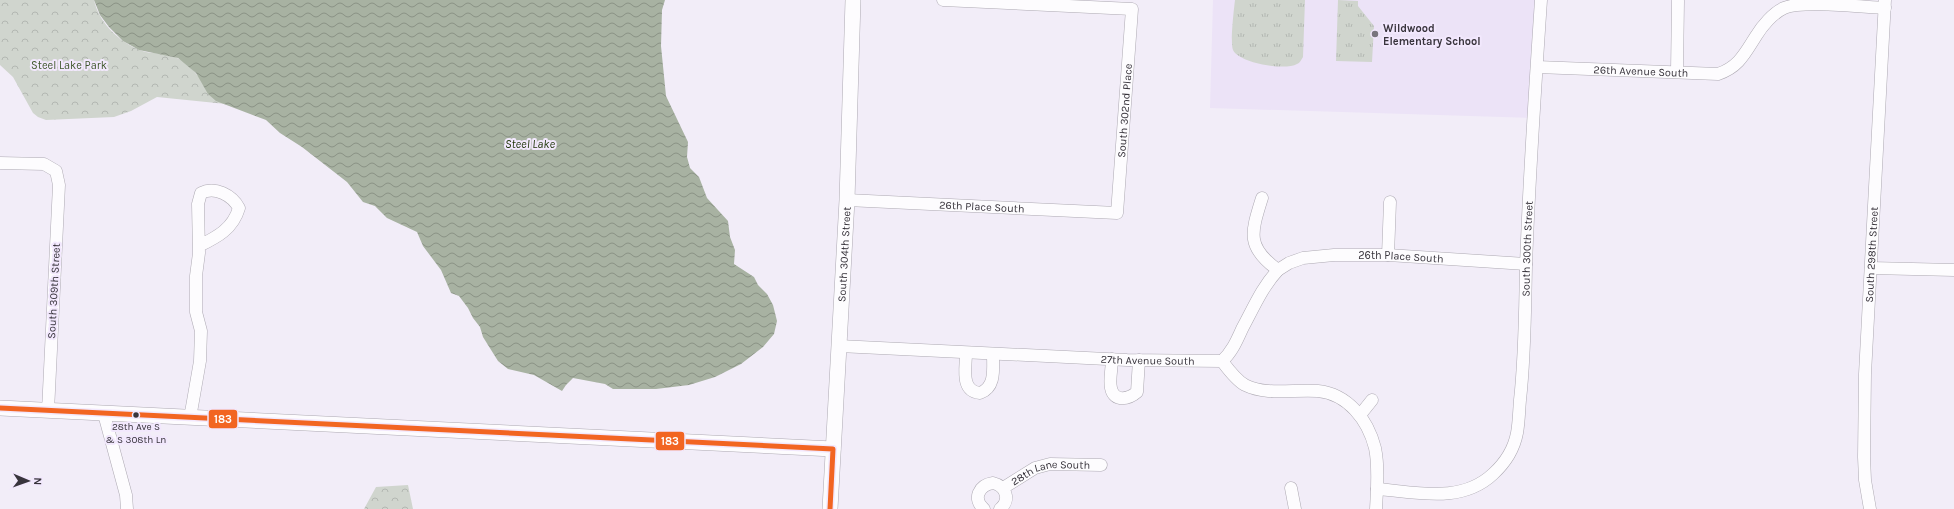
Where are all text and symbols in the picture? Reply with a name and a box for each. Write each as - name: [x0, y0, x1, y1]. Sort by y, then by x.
- place label: Wildwood Elementary School: [1383, 22, 1481, 48]
- marker: Wildwood Elementary School: [1370, 29, 1380, 39]
- park label: Steel Lake Park: [31, 59, 107, 72]
- street label: South 302nd Place: [1115, 63, 1135, 158]
- street label: 26th Avenue South: [1593, 63, 1689, 79]
- water label: Steel Lake: [505, 137, 555, 151]
- street label: 26th Place South: [939, 198, 1025, 215]
- street label: South 300th Street: [1519, 200, 1535, 297]
- street label: South 304th Street: [835, 206, 853, 302]
- street label: South 298th Street: [1862, 206, 1880, 303]
- street label: South 309th Street: [45, 243, 63, 339]
- street label: 26th Place South: [1358, 249, 1444, 265]
- street label: 27th Avenue South: [1100, 352, 1195, 367]
- line badge: 183: [208, 409, 238, 429]
- marker: 28th Ave S & S 308th Ln: [131, 410, 141, 420]
- text: 183: [214, 413, 232, 426]
- place label: 28th Ave S & S 308th Ln: [106, 421, 166, 446]
- line badge: 183: [655, 431, 685, 451]
- text: 183: [661, 435, 679, 448]
- street label: 28th Lane South: [1009, 457, 1090, 488]
- north arrow: [8, 461, 48, 501]
- text: N: [31, 477, 44, 486]

